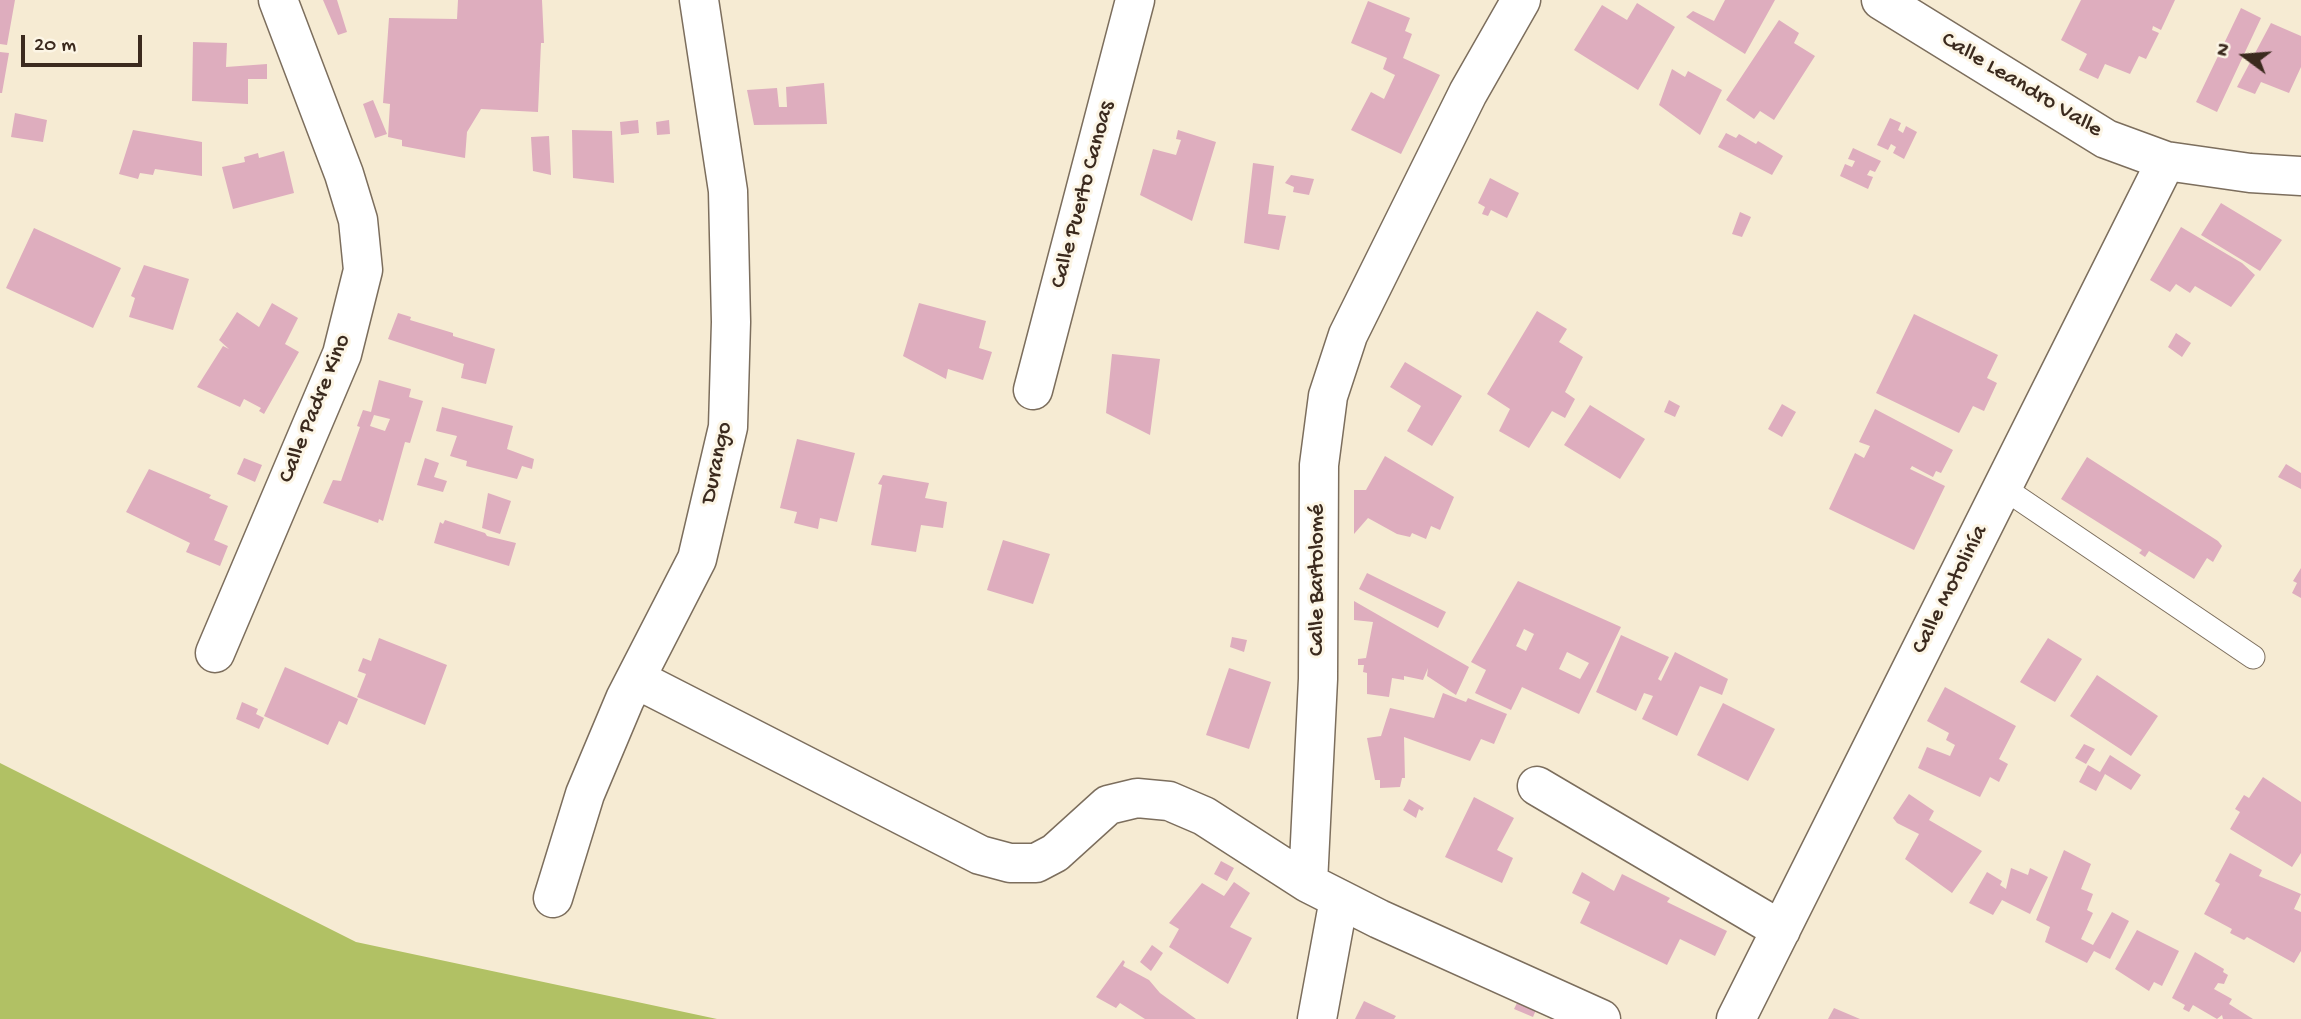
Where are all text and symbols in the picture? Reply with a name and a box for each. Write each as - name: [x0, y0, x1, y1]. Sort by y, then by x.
- scale bar: [24, 21, 145, 65]
- north arrow: [2210, 21, 2280, 91]
- street label: Calle Leandro Valle: [1935, 27, 2107, 145]
- text: 20 m: [34, 34, 76, 59]
- text: N: [2212, 41, 2237, 59]
- street label: Calle Puerto Canoas: [1046, 99, 1122, 291]
- street label: Calle Padre Kino: [274, 331, 358, 487]
- street label: Durango: [696, 420, 740, 506]
- street label: Calle Bartolomé: [1304, 504, 1332, 656]
- street label: Calle Motolinía: [1907, 521, 1995, 659]

